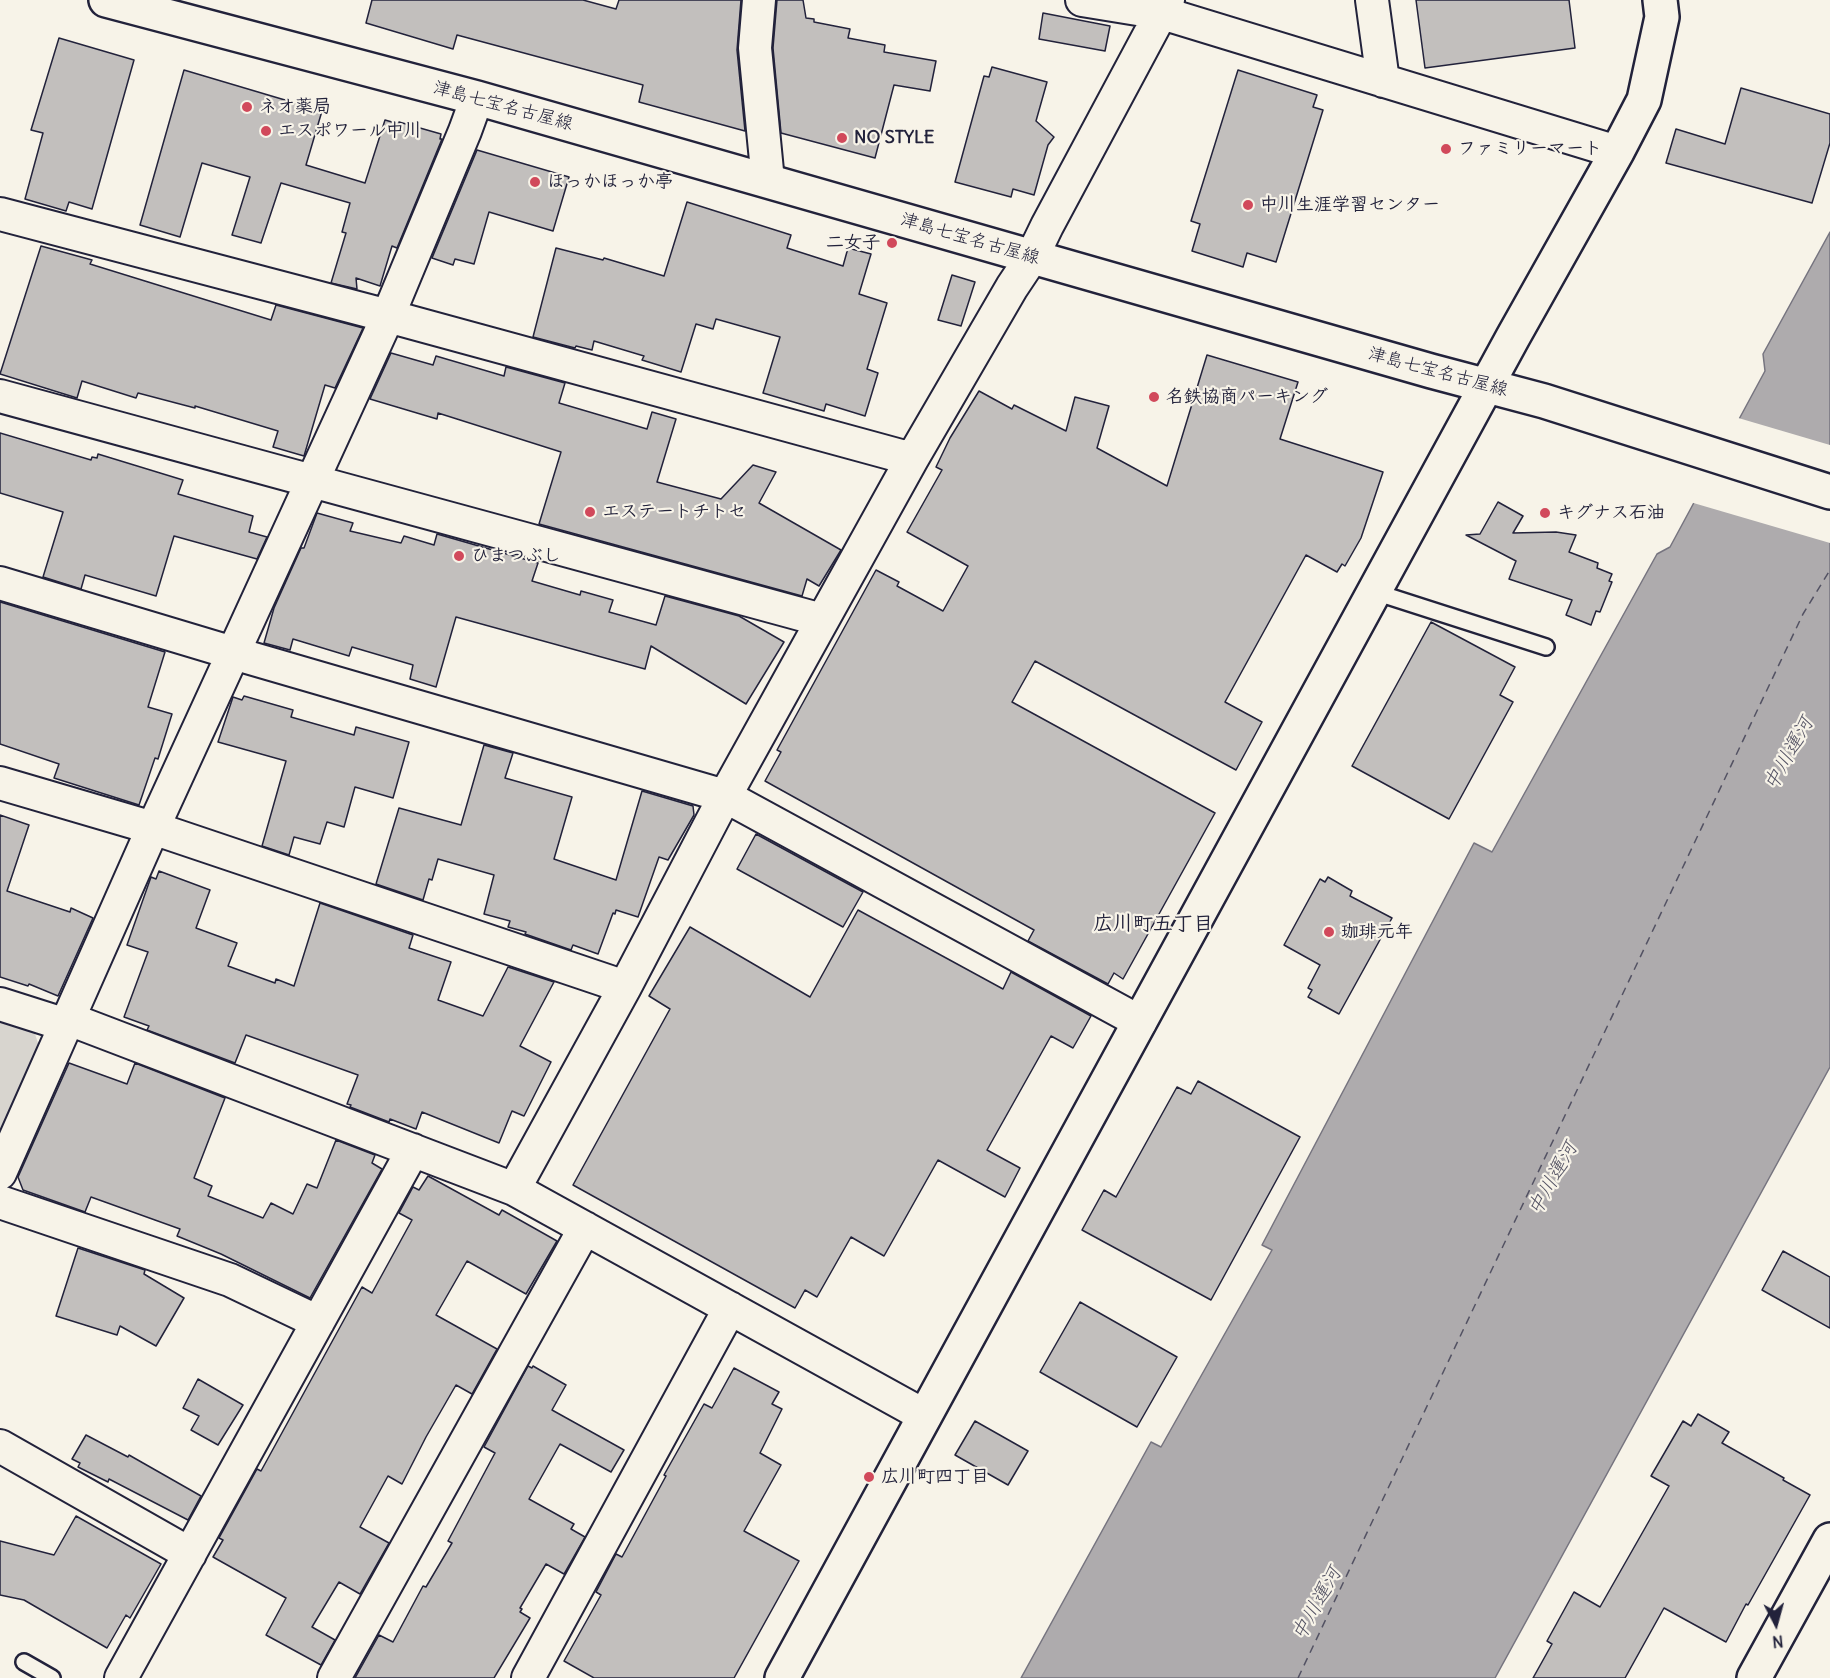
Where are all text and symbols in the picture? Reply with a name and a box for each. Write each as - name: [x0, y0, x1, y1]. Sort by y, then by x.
- street label: 津島七宝名古屋線: [431, 77, 575, 135]
- place label: ネオ薬局: [259, 96, 331, 118]
- marker: ネオ薬局: [240, 100, 254, 114]
- place label: エスポワール中川: [278, 120, 422, 142]
- marker: エスポワール中川: [259, 124, 273, 138]
- place label: NO STYLE: [854, 127, 934, 149]
- marker: NO STYLE: [835, 131, 849, 145]
- place label: ファミリーマート: [1458, 138, 1602, 160]
- marker: ファミリーマート: [1439, 142, 1453, 156]
- place label: ほっかほっか亭: [547, 171, 673, 193]
- marker: ほっかほっか亭: [528, 175, 542, 189]
- place label: 中川生涯学習センター: [1260, 194, 1440, 216]
- marker: 中川生涯学習センター: [1241, 198, 1255, 212]
- street label: 津島七宝名古屋線: [898, 209, 1042, 269]
- place label: 二女子: [826, 232, 880, 254]
- marker: 二女子: [885, 236, 899, 250]
- street label: 津島七宝名古屋線: [1366, 343, 1510, 401]
- place label: 名鉄協商パーキング: [1166, 386, 1328, 408]
- marker: 名鉄協商パーキング: [1147, 390, 1161, 404]
- place label: エステートチトセ: [602, 501, 746, 523]
- place label: キグナス石油: [1557, 502, 1665, 524]
- marker: エステートチトセ: [583, 505, 597, 519]
- marker: キグナス石油: [1538, 506, 1552, 520]
- place label: ひまつぶし: [471, 545, 561, 567]
- marker: ひまつぶし: [452, 549, 466, 563]
- water label: 中川運河: [1759, 713, 1819, 795]
- district label: 広川町五丁目: [1093, 912, 1213, 936]
- place label: 珈琲元年: [1341, 921, 1413, 943]
- marker: 珈琲元年: [1322, 925, 1336, 939]
- water label: 中川運河: [1523, 1138, 1583, 1220]
- place label: 広川町四丁目: [881, 1466, 989, 1488]
- marker: 広川町四丁目: [862, 1470, 876, 1484]
- water label: 中川運河: [1287, 1563, 1347, 1645]
- north arrow: [1746, 1594, 1806, 1654]
- text: N: [1771, 1631, 1784, 1652]

